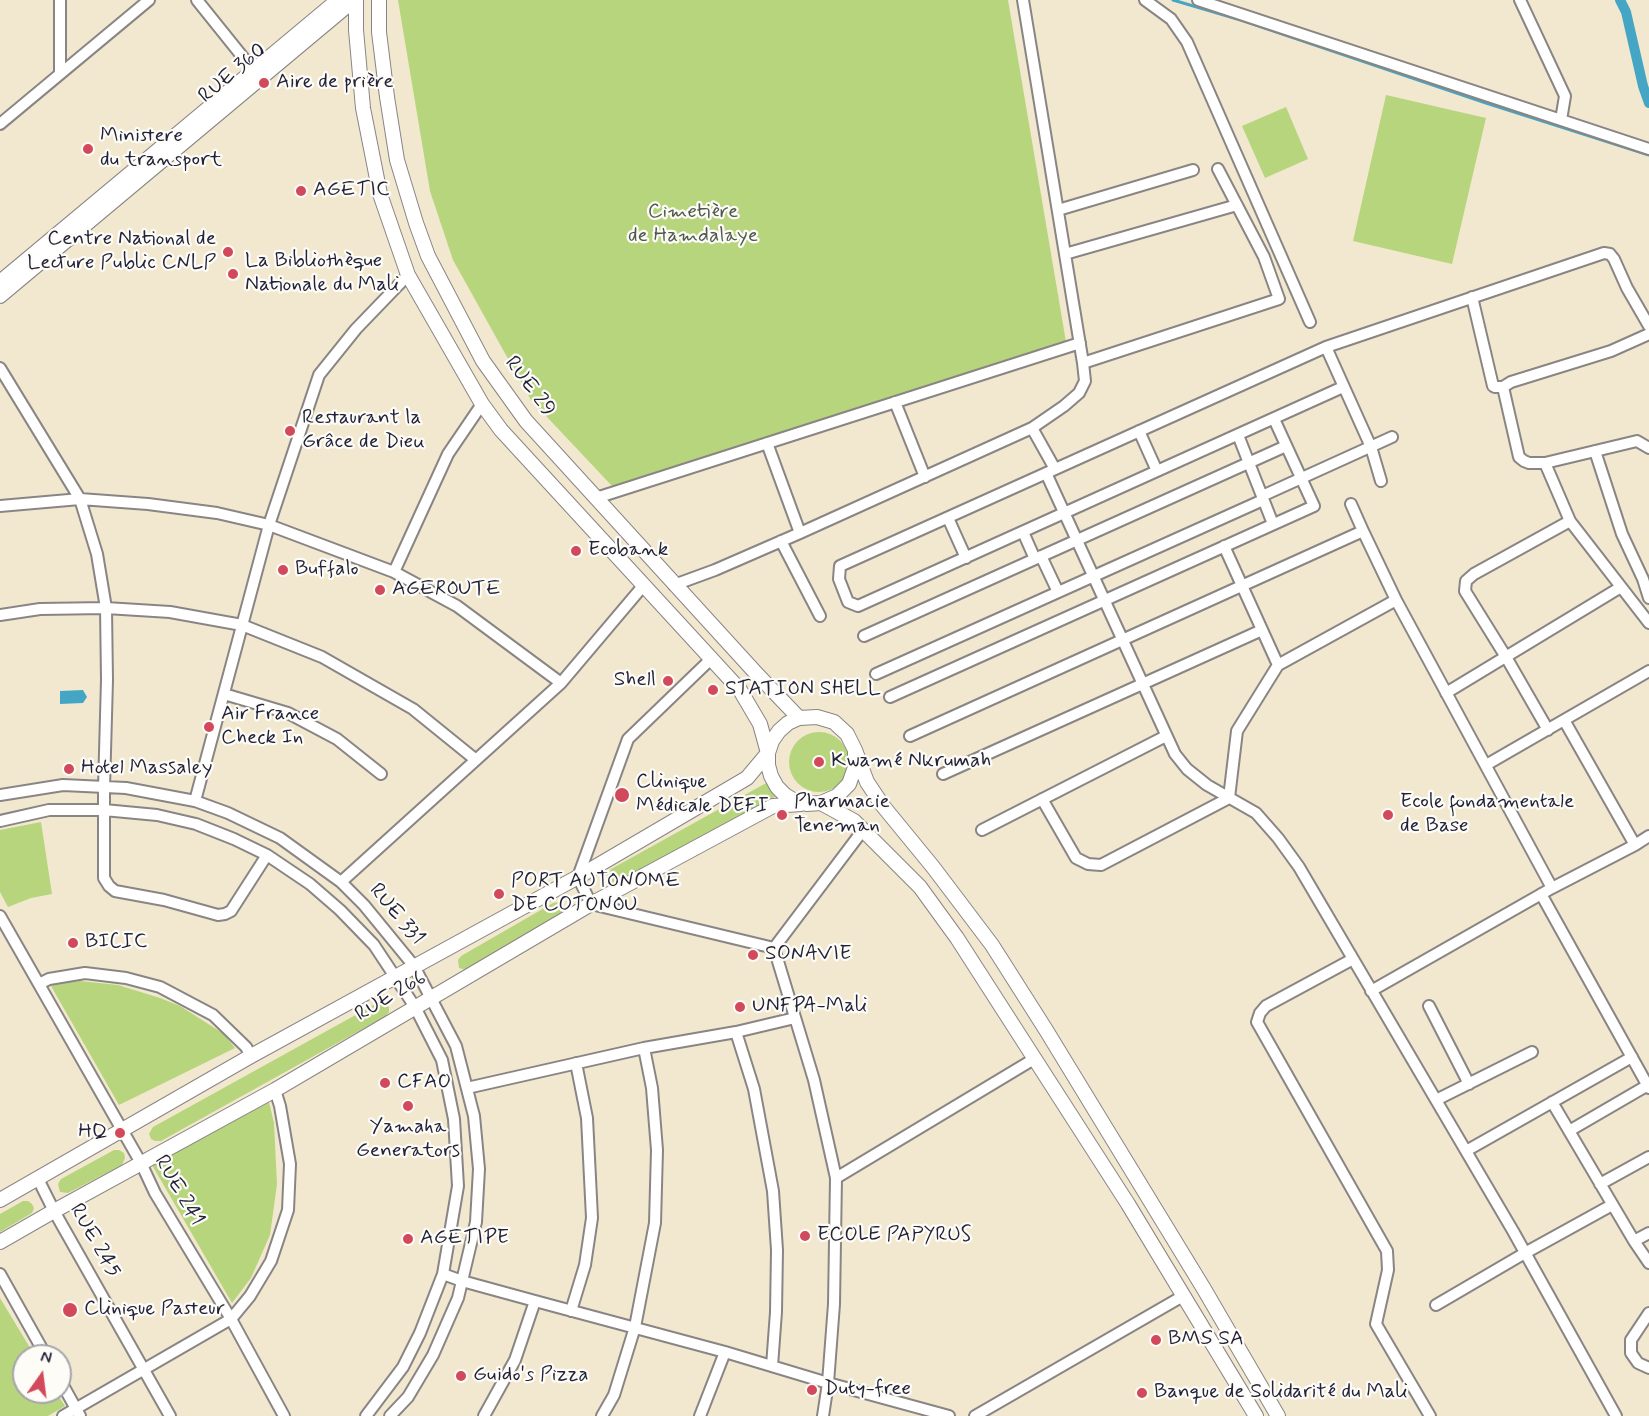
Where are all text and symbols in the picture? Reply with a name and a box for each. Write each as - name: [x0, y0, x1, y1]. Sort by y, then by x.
- street label: RUE 360: [194, 39, 272, 109]
- place label: Aire de prière: [276, 70, 394, 96]
- marker: Aire de prière: [257, 76, 271, 90]
- place label: Ministere du transport: [100, 124, 222, 174]
- marker: Ministere du transport: [81, 142, 95, 156]
- place label: AGETIC: [313, 178, 390, 204]
- marker: AGETIC: [294, 184, 308, 198]
- park label: Cimetière de Hamdalaye: [628, 200, 758, 250]
- place label: Centre National de Lecture Public CNLP: [27, 227, 216, 277]
- marker: Centre National de Lecture Public CNLP: [221, 245, 235, 259]
- place label: La Bibliothèque Nationale du Mali: [245, 249, 399, 299]
- marker: La Bibliothèque Nationale du Mali: [226, 267, 240, 281]
- street label: RUE 29: [498, 352, 560, 422]
- place label: Restaurant la Grâce de Dieu: [302, 406, 425, 456]
- marker: Restaurant la Grâce de Dieu: [283, 424, 297, 438]
- place label: Ecobank: [588, 538, 668, 564]
- marker: Ecobank: [569, 544, 583, 558]
- place label: Buffalo: [295, 557, 359, 583]
- marker: Buffalo: [276, 563, 290, 577]
- place label: AGEROUTE: [392, 577, 501, 603]
- marker: AGEROUTE: [373, 583, 387, 597]
- place label: Shell: [614, 668, 656, 694]
- marker: Shell: [661, 674, 675, 688]
- place label: STATION SHELL: [725, 677, 881, 703]
- marker: STATION SHELL: [706, 683, 720, 697]
- place label: Air France Check In: [221, 702, 319, 752]
- marker: Air France Check In: [202, 720, 216, 734]
- place label: Kwamé Nkrumah: [831, 749, 991, 775]
- marker: Kwamé Nkrumah: [812, 755, 826, 769]
- place label: Hotel Massaley: [81, 756, 212, 782]
- marker: Hotel Massaley: [62, 762, 76, 776]
- place label: Clinique Médicale DEFI: [636, 770, 769, 820]
- marker: Clinique Médicale DEFI: [613, 786, 631, 804]
- place label: Pharmacie Teneman: [794, 790, 890, 840]
- place label: Ecole fondamentale de Base: [1400, 790, 1574, 840]
- marker: Pharmacie Teneman: [775, 808, 789, 822]
- marker: Ecole fondamentale de Base: [1381, 808, 1395, 822]
- place label: PORT AUTONOME DE COTONOU: [511, 869, 680, 919]
- street label: RUE 331: [363, 879, 429, 951]
- marker: PORT AUTONOME DE COTONOU: [492, 887, 506, 901]
- place label: BICIC: [85, 930, 147, 956]
- marker: BICIC: [66, 936, 80, 950]
- place label: SONAVIE: [765, 942, 851, 968]
- marker: SONAVIE: [746, 948, 760, 962]
- street label: RUE 266: [351, 966, 431, 1028]
- place label: UNFPA-Mali: [752, 994, 867, 1020]
- marker: UNFPA-Mali: [733, 1000, 747, 1014]
- place label: CFAO: [397, 1070, 451, 1096]
- marker: CFAO: [378, 1076, 392, 1090]
- marker: Yamaha Generators: [401, 1099, 415, 1113]
- place label: Yamaha Generators: [356, 1115, 460, 1165]
- place label: HQ: [78, 1120, 108, 1146]
- marker: HQ: [113, 1126, 127, 1140]
- street label: RUE 241: [148, 1151, 208, 1231]
- street label: RUE 245: [63, 1200, 125, 1282]
- place label: ECOLE PAPYRUS: [817, 1223, 971, 1249]
- place label: AGETIPE: [420, 1226, 509, 1252]
- marker: ECOLE PAPYRUS: [798, 1229, 812, 1243]
- marker: AGETIPE: [401, 1232, 415, 1246]
- place label: Clinique Pasteur: [84, 1297, 225, 1323]
- marker: Clinique Pasteur: [61, 1301, 79, 1319]
- place label: BMS SA: [1168, 1327, 1244, 1353]
- marker: BMS SA: [1149, 1333, 1163, 1347]
- north arrow: [12, 1344, 72, 1404]
- text: N: [38, 1347, 54, 1369]
- place label: Guido's Pizza: [473, 1363, 589, 1389]
- marker: Guido's Pizza: [454, 1369, 468, 1383]
- place label: Duty-free: [824, 1377, 911, 1403]
- place label: Banque de Solidarité du Mali: [1154, 1380, 1408, 1406]
- marker: Duty-free: [805, 1383, 819, 1397]
- marker: Banque de Solidarité du Mali: [1135, 1386, 1149, 1400]

